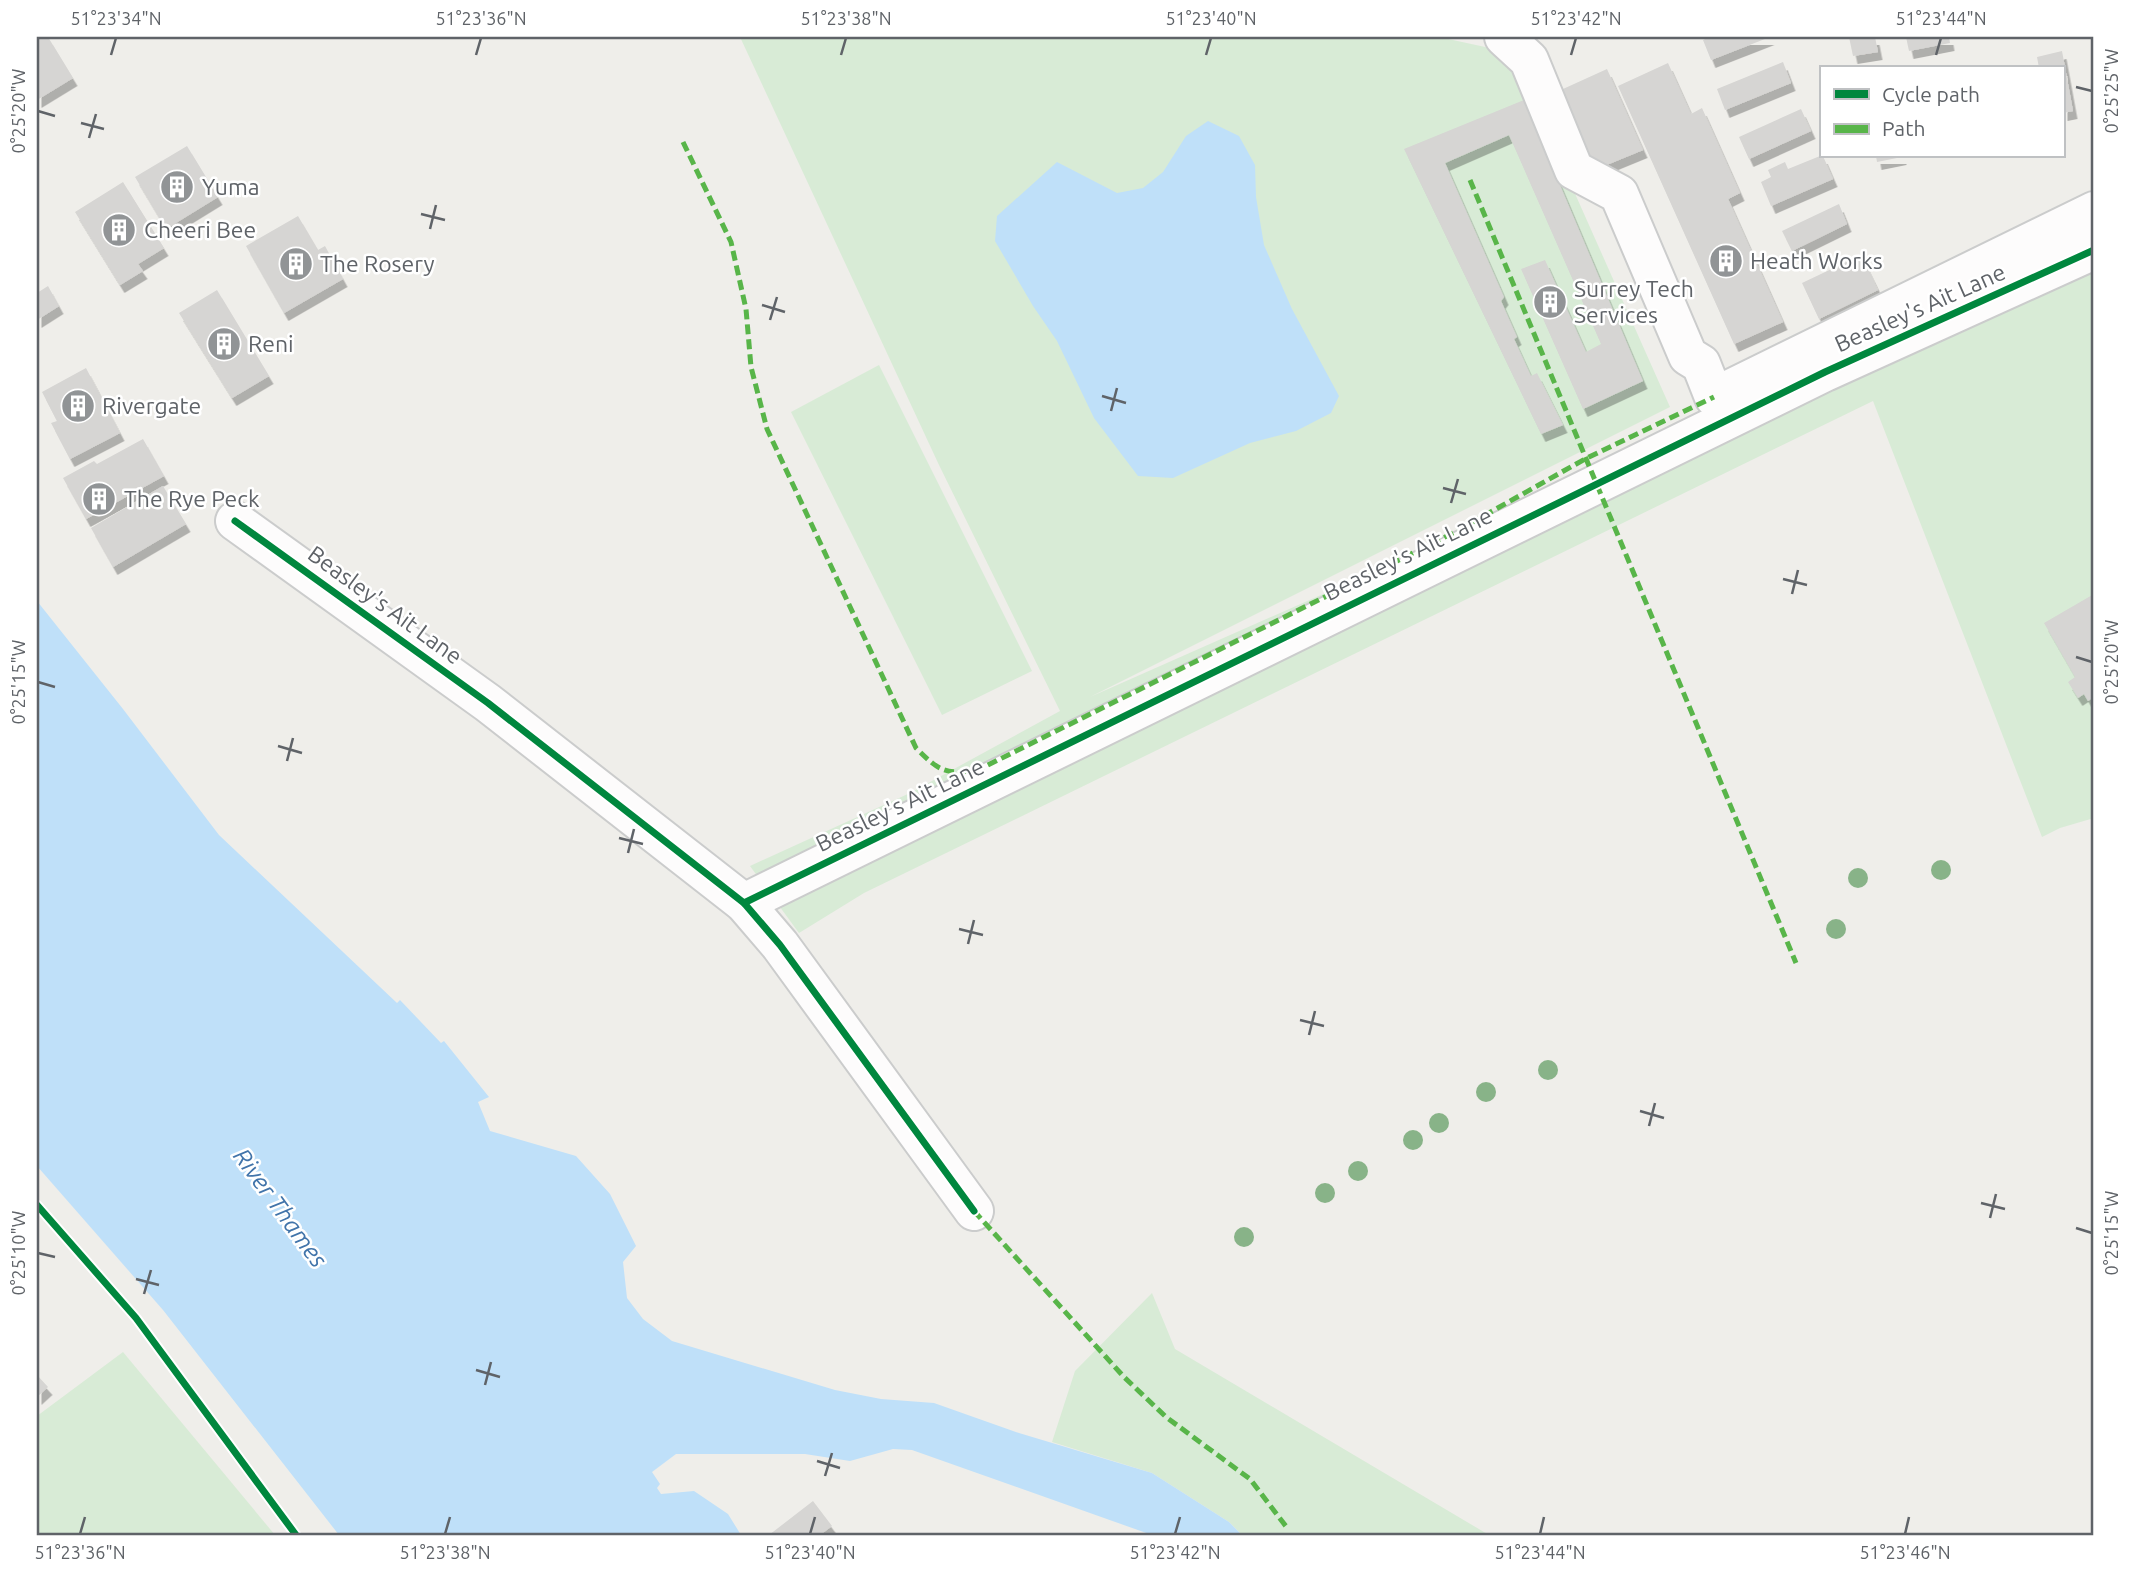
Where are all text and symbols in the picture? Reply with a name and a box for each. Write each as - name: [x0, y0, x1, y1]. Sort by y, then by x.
- text: 51°23'34"N: [70, 8, 162, 28]
- text: 51°23'36"N: [435, 8, 527, 28]
- text: 51°23'38"N: [800, 8, 892, 28]
- text: 51°23'40"N: [1165, 8, 1257, 28]
- text: 51°23'42"N: [1530, 8, 1622, 28]
- text: 51°23'44"N: [1895, 8, 1987, 28]
- text: 0°25'25"W: [2101, 48, 2121, 133]
- legend: [1820, 66, 2064, 158]
- text: 0°25'20"W: [8, 68, 28, 153]
- text: Cycle path: [1882, 82, 1980, 106]
- text: Path: [1882, 116, 1925, 140]
- building icon: Yuma: [158, 168, 196, 206]
- place label: Yuma: [202, 174, 260, 199]
- building icon: Cheeri Bee: [100, 211, 138, 249]
- place label: Cheeri Bee: [144, 217, 256, 242]
- building icon: Heath Works: [1707, 242, 1745, 280]
- building icon: The Rosery: [277, 245, 315, 283]
- place label: Heath Works: [1750, 248, 1883, 273]
- place label: The Rosery: [320, 251, 435, 276]
- street label: Beasley's Ait Lane: [1831, 259, 2009, 356]
- place label: Surrey Tech Services: [1574, 276, 1694, 327]
- building icon: Surrey Tech Services: [1531, 283, 1569, 321]
- building icon: Reni: [205, 325, 243, 363]
- place label: Reni: [248, 331, 294, 356]
- building icon: Rivergate: [59, 387, 97, 425]
- place label: Rivergate: [102, 393, 201, 418]
- building icon: The Rye Peck: [80, 480, 118, 518]
- place label: The Rye Peck: [124, 486, 260, 511]
- street label: Beasley's Ait Lane: [1320, 502, 1496, 605]
- street label: Beasley's Ait Lane: [304, 540, 467, 669]
- text: 0°25'20"W: [2101, 619, 2121, 704]
- text: 0°25'15"W: [8, 639, 28, 724]
- street label: Beasley's Ait Lane: [812, 753, 988, 856]
- water label: River Thames: [228, 1143, 333, 1272]
- text: 0°25'15"W: [2101, 1190, 2121, 1275]
- text: 0°25'10"W: [8, 1210, 28, 1295]
- text: 51°23'36"N: [34, 1542, 126, 1562]
- text: 51°23'38"N: [399, 1542, 491, 1562]
- text: 51°23'40"N: [764, 1542, 856, 1562]
- text: 51°23'42"N: [1129, 1542, 1221, 1562]
- text: 51°23'44"N: [1494, 1542, 1586, 1562]
- text: 51°23'46"N: [1859, 1542, 1951, 1562]

